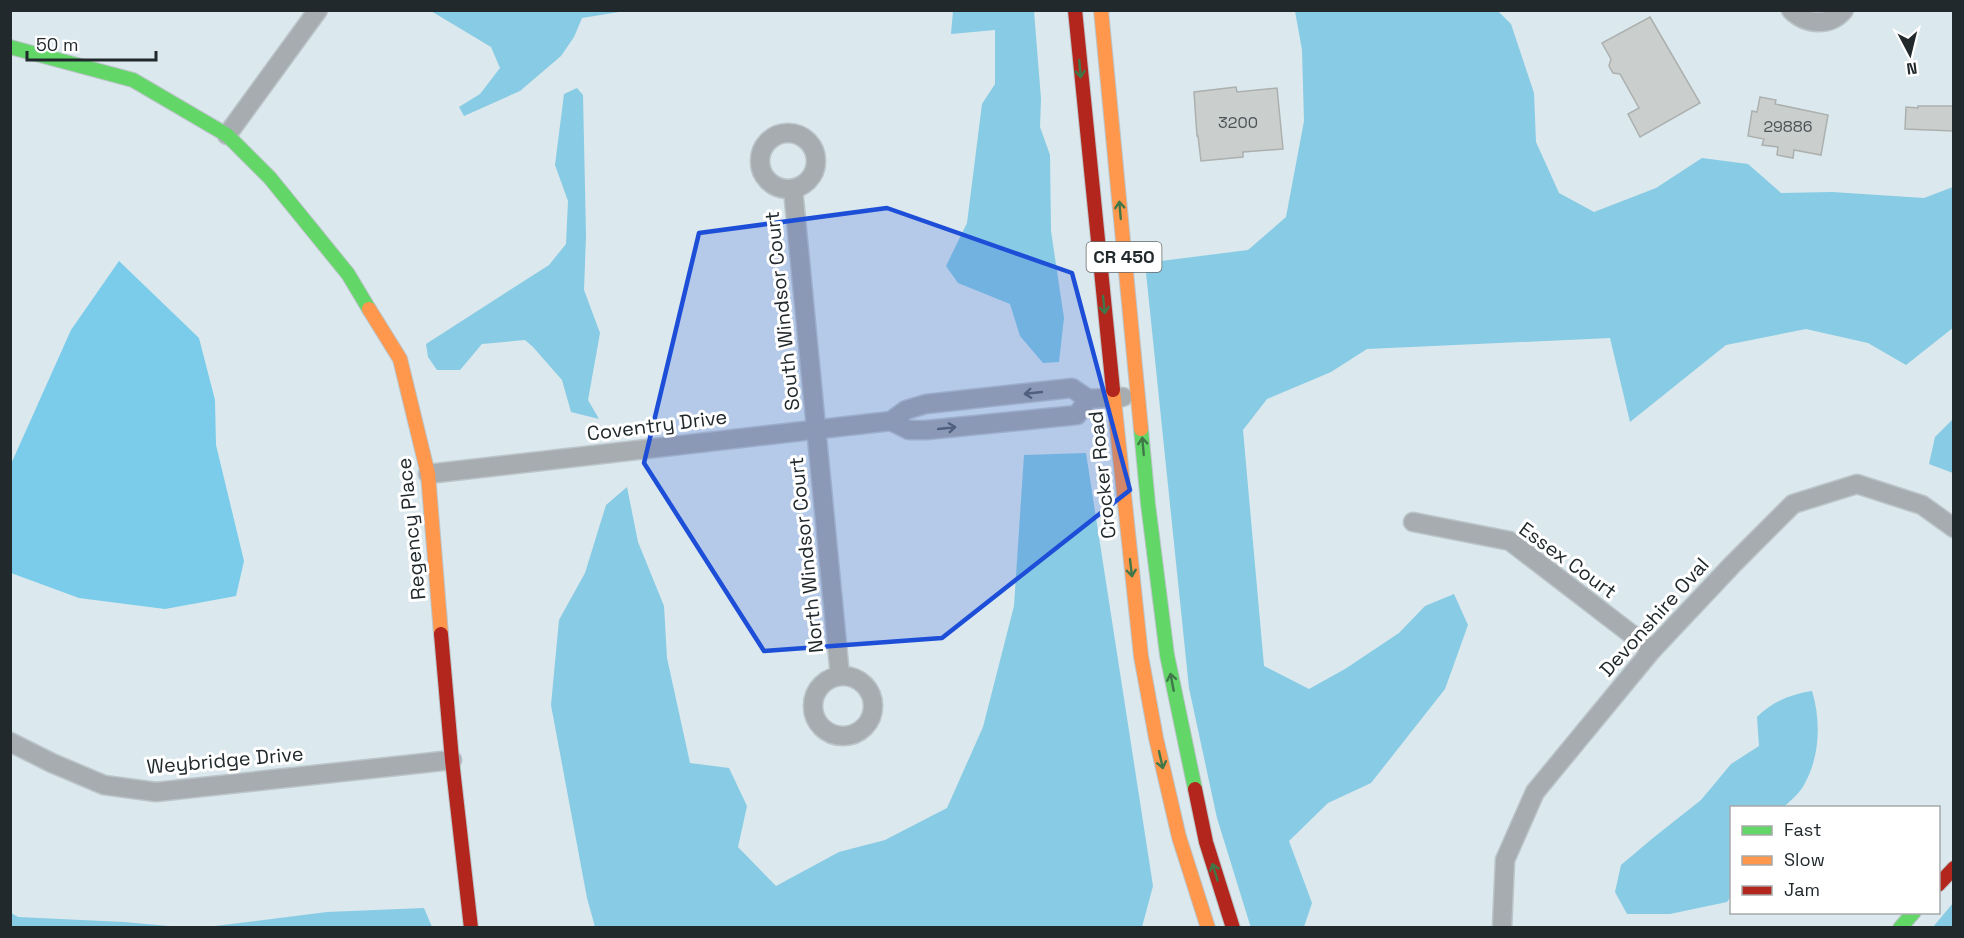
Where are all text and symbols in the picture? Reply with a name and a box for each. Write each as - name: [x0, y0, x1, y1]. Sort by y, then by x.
- scale bar: [27, 24, 156, 62]
- north arrow: [1880, 24, 1940, 84]
- text: 50 m: [36, 33, 78, 56]
- text: N: [1905, 57, 1918, 79]
- one-way arrow: [1075, 58, 1086, 78]
- house number: 3200: [1218, 112, 1258, 133]
- house number: 29886: [1763, 116, 1813, 137]
- one-way arrow: [1114, 201, 1125, 221]
- street label: South Windsor Court: [759, 210, 805, 412]
- road number: CR 450: [1086, 242, 1162, 272]
- one-way arrow: [1099, 294, 1110, 314]
- one-way arrow: [1024, 387, 1044, 398]
- street label: Coventry Drive: [585, 404, 729, 446]
- street label: Crocker Road: [1082, 410, 1122, 540]
- one-way arrow: [937, 422, 957, 433]
- one-way arrow: [1137, 437, 1148, 457]
- street label: North Windsor Court: [783, 456, 829, 654]
- street label: Regency Place: [391, 457, 431, 601]
- street label: Essex Court: [1514, 516, 1622, 604]
- street label: Devonshire Oval: [1594, 552, 1714, 682]
- one-way arrow: [1126, 557, 1137, 577]
- one-way arrow: [1166, 672, 1177, 692]
- street label: Weybridge Drive: [146, 740, 304, 780]
- one-way arrow: [1156, 750, 1168, 769]
- legend: [1730, 806, 1940, 914]
- text: Fast: [1784, 818, 1821, 841]
- text: Slow: [1784, 848, 1825, 871]
- one-way arrow: [1209, 863, 1220, 882]
- text: Jam: [1784, 878, 1820, 901]

